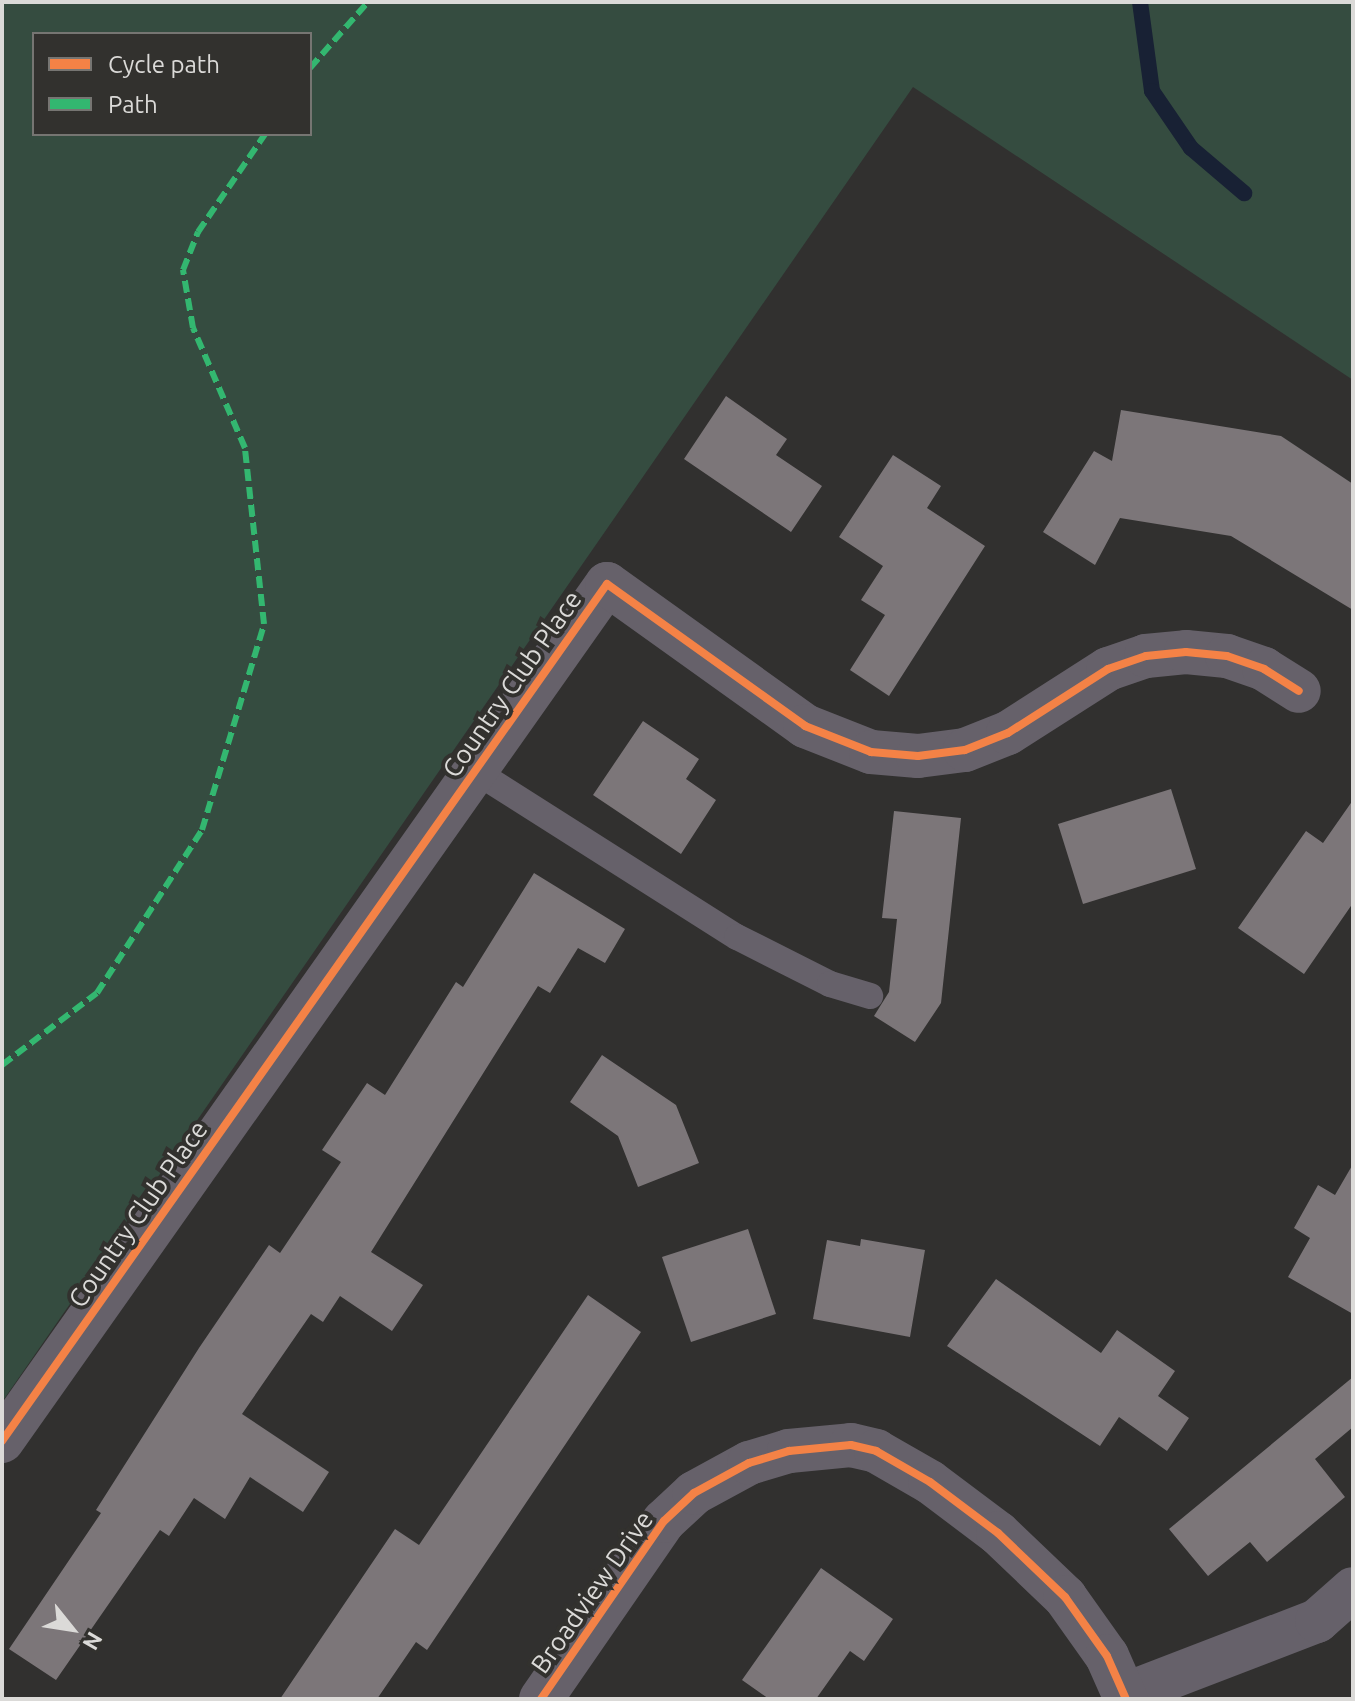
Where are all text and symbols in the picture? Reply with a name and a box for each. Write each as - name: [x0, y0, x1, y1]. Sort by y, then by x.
- legend: [32, 32, 312, 136]
- text: Cycle path: [108, 51, 220, 78]
- text: Path: [108, 91, 158, 118]
- street label: Country Club Place: [436, 585, 588, 783]
- street label: Country Club Place: [62, 1115, 214, 1313]
- street label: Broadview Drive: [524, 1505, 660, 1679]
- north arrow: [32, 1589, 112, 1669]
- text: N: [78, 1628, 108, 1655]

